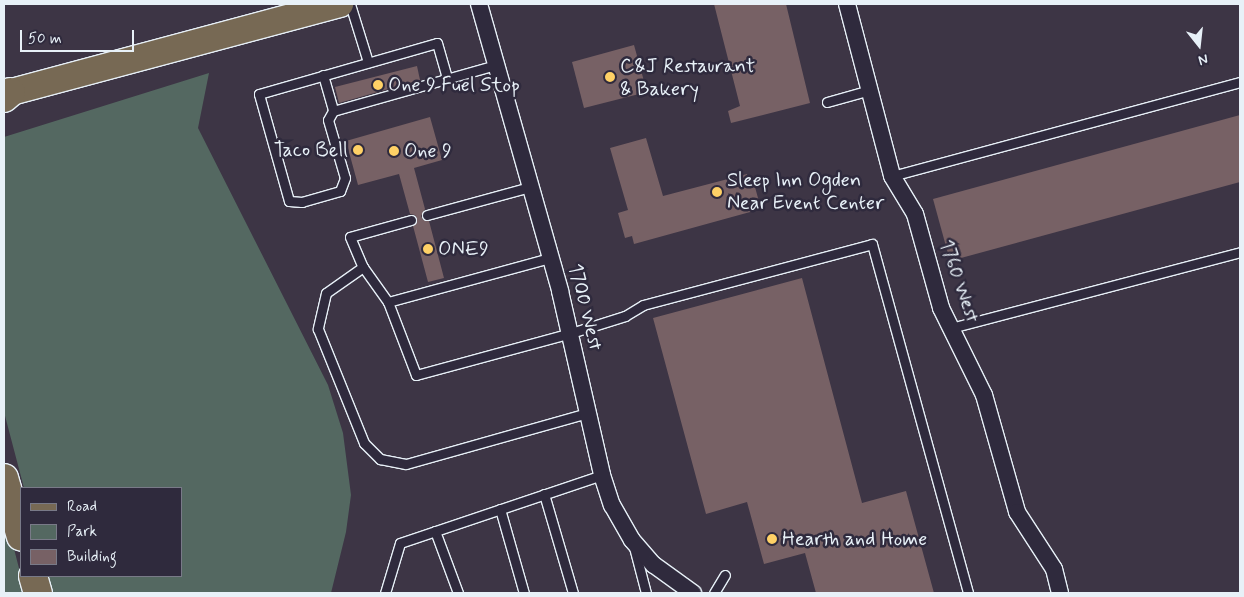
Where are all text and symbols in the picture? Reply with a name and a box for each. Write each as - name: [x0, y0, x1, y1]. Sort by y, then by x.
- scale bar: [22, 20, 136, 52]
- north arrow: [1174, 20, 1224, 70]
- text: 50 m: [28, 29, 62, 49]
- text: N: [1196, 49, 1210, 69]
- place label: C&J Restaurant & Bakery: [620, 54, 756, 101]
- marker: C&J Restaurant & Bakery: [604, 71, 616, 83]
- place label: One 9 Fuel Stop: [388, 73, 515, 97]
- marker: One 9 Fuel Stop: [372, 79, 384, 91]
- place label: Taco Bell: [275, 138, 348, 162]
- place label: One 9: [404, 139, 452, 163]
- marker: Taco Bell: [352, 144, 364, 156]
- marker: One 9: [388, 145, 400, 157]
- place label: Sleep Inn Ogden Near Event Center: [727, 168, 891, 215]
- marker: Sleep Inn Ogden Near Event Center: [711, 186, 723, 198]
- street label: 1760 West: [934, 236, 984, 326]
- place label: ONE9: [438, 237, 489, 261]
- marker: ONE9: [422, 243, 434, 255]
- street label: 1700 West: [563, 261, 607, 353]
- legend: [20, 487, 182, 577]
- text: Road: [67, 497, 97, 517]
- text: Park: [67, 522, 97, 542]
- place label: Hearth and Home: [782, 527, 930, 551]
- marker: Hearth and Home: [766, 533, 778, 545]
- text: Building: [67, 547, 117, 567]

